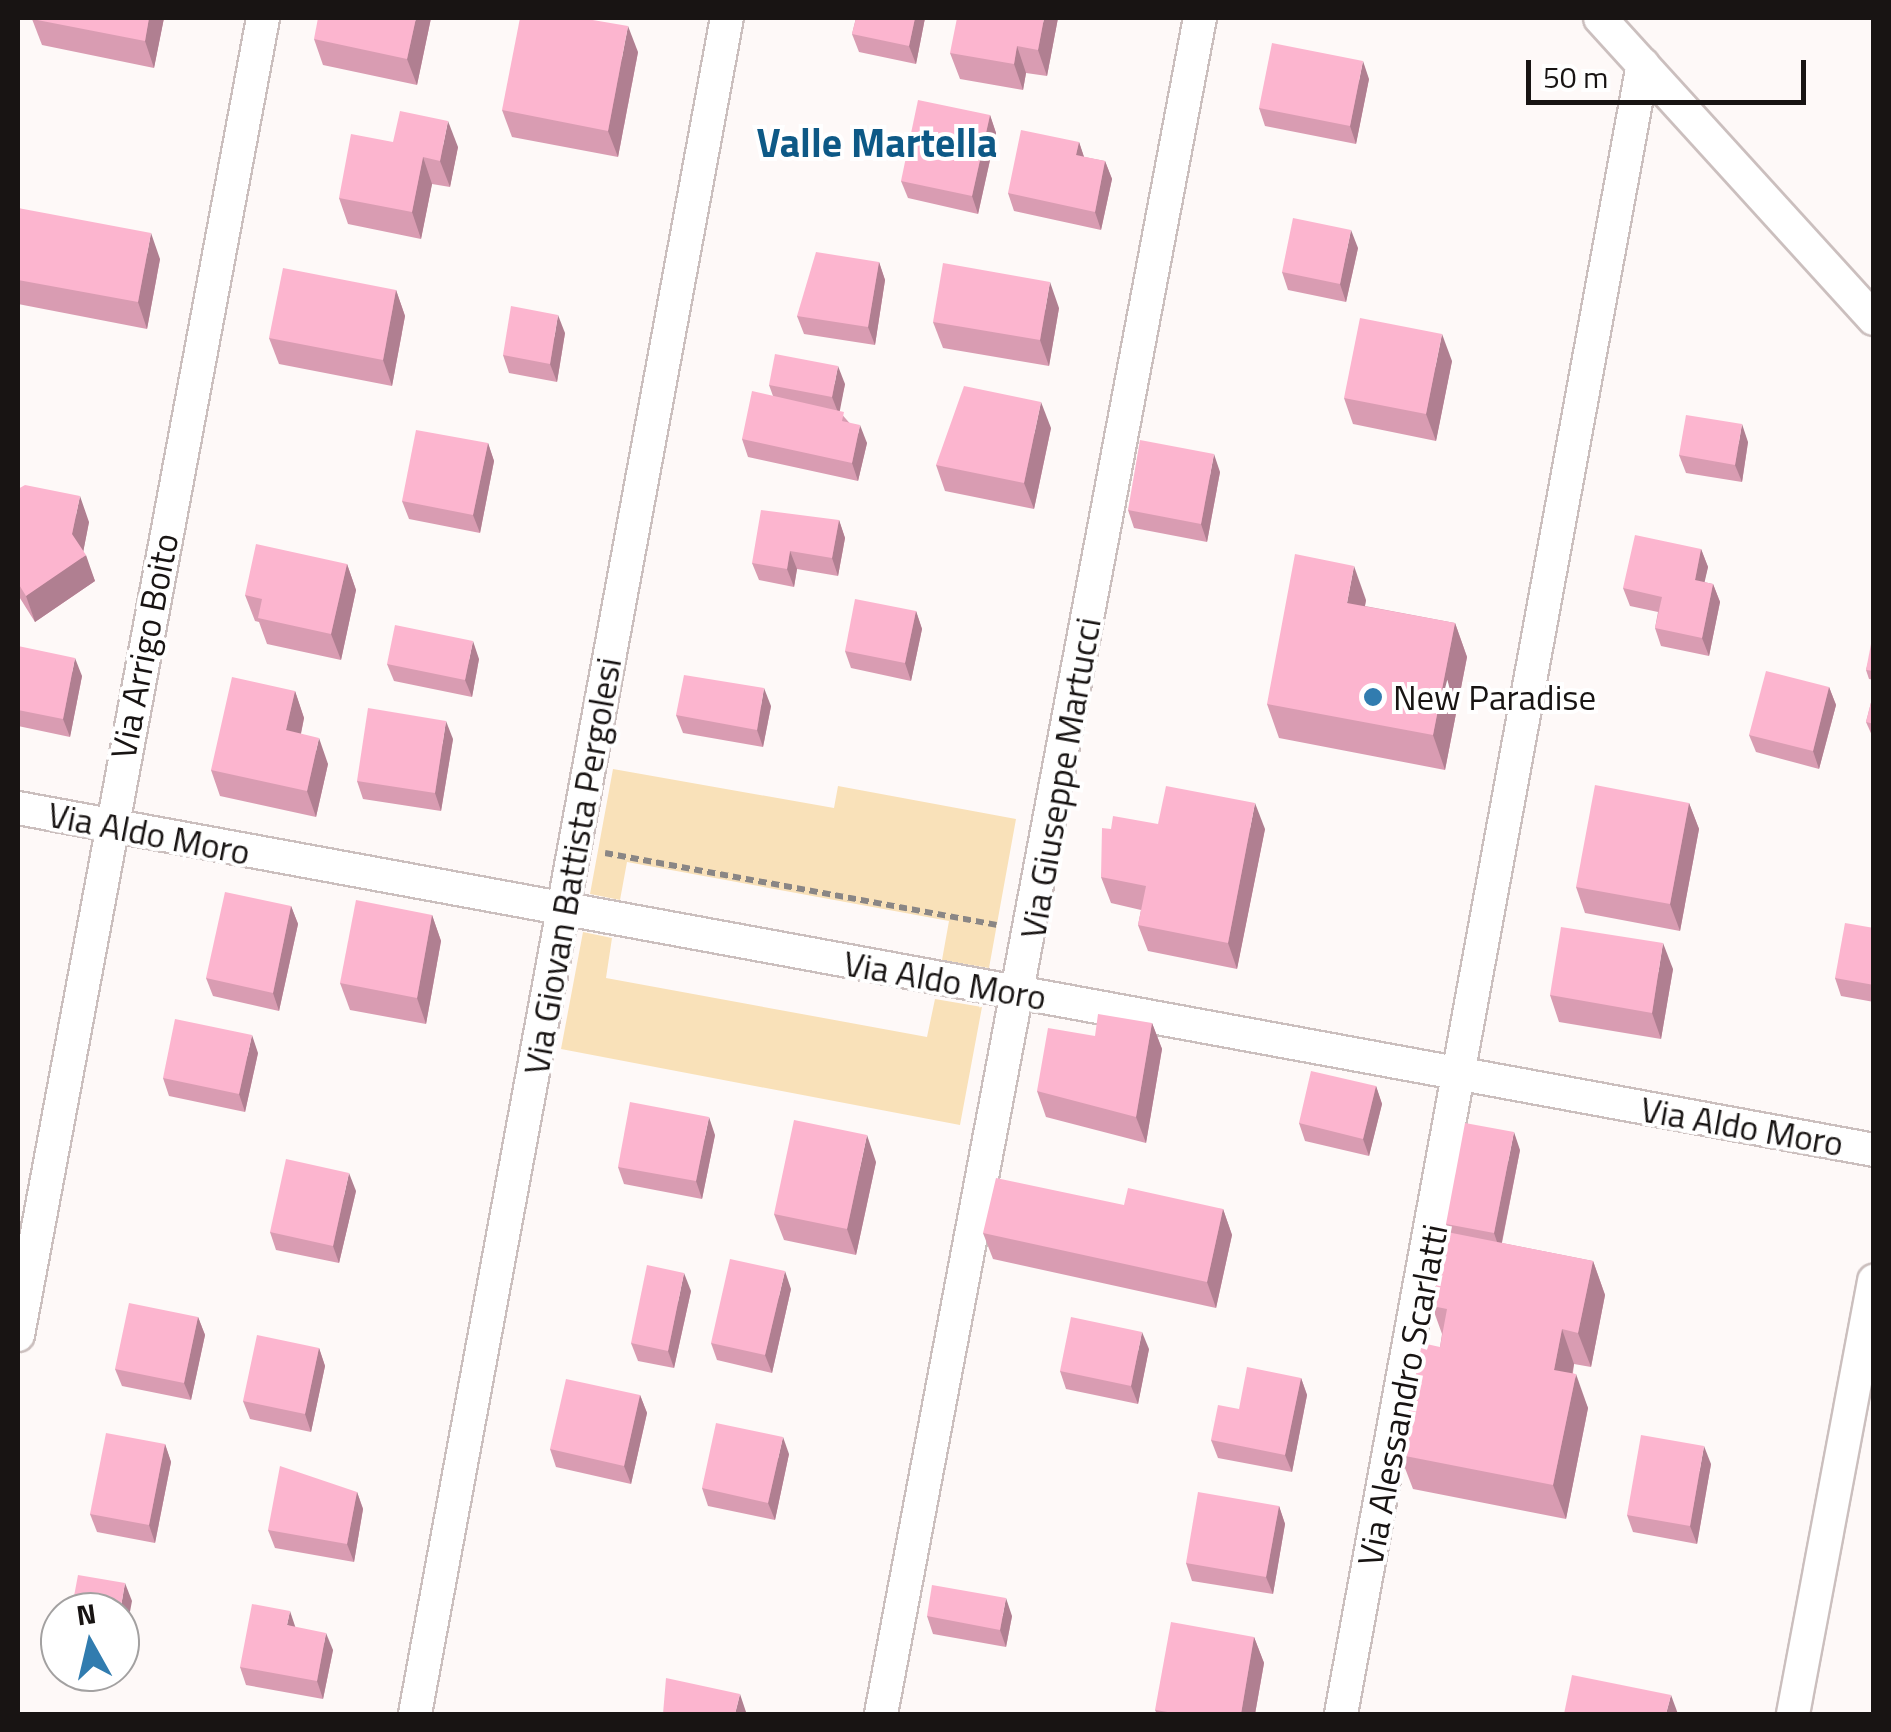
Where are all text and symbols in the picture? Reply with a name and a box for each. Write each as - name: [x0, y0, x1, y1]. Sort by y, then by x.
- scale bar: [1531, 40, 1811, 102]
- text: 50 m: [1543, 54, 1608, 100]
- district label: Valle Martella: [756, 119, 998, 167]
- street label: Via Arrigo Boito: [102, 530, 186, 762]
- street label: Via Giuseppe Martucci: [1011, 614, 1109, 942]
- street label: Via Giovan Battista Pergolesi: [515, 654, 629, 1078]
- place label: New Paradise: [1393, 676, 1596, 718]
- marker: New Paradise: [1362, 686, 1384, 708]
- street label: Via Aldo Moro: [44, 793, 254, 873]
- street label: Via Aldo Moro: [840, 942, 1050, 1018]
- street label: Via Aldo Moro: [1637, 1088, 1847, 1164]
- street label: Via Alessandro Scarlatti: [1348, 1221, 1456, 1569]
- text: N: [73, 1591, 99, 1636]
- north arrow: [40, 1592, 140, 1692]

